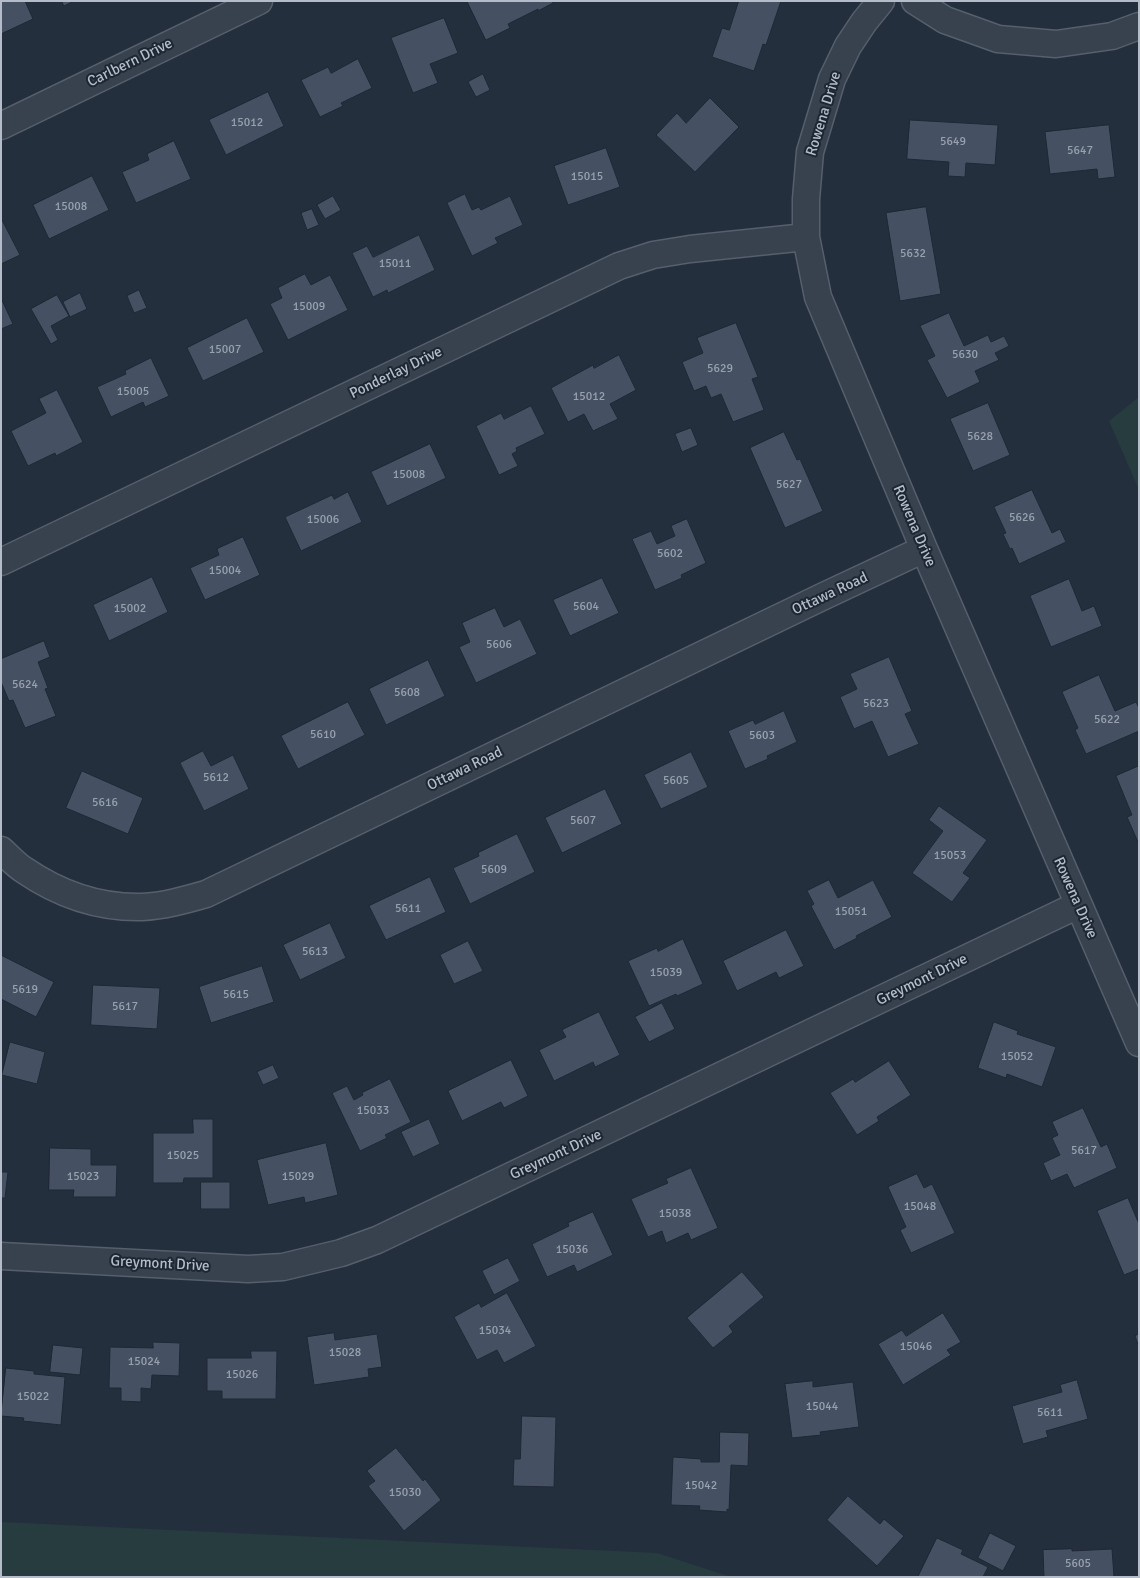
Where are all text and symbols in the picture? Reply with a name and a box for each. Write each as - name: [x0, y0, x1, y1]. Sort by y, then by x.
- street label: Carlbern Drive: [85, 35, 175, 91]
- street label: Rowena Drive: [803, 70, 845, 158]
- house number: 15012: [231, 116, 263, 130]
- house number: 5649: [940, 135, 966, 149]
- house number: 5647: [1067, 144, 1093, 158]
- house number: 15015: [571, 170, 603, 184]
- house number: 15008: [55, 200, 87, 214]
- house number: 5632: [900, 247, 926, 261]
- house number: 15011: [379, 257, 411, 271]
- house number: 15009: [293, 300, 325, 314]
- house number: 15007: [209, 343, 241, 357]
- street label: Ponderlay Drive: [347, 343, 445, 403]
- house number: 5630: [952, 348, 978, 362]
- house number: 5629: [707, 362, 733, 376]
- house number: 15005: [117, 385, 149, 399]
- house number: 15012: [573, 390, 605, 404]
- house number: 5628: [967, 430, 993, 444]
- house number: 15008: [393, 468, 425, 482]
- house number: 5627: [776, 478, 802, 492]
- street label: Rowena Drive: [889, 482, 939, 570]
- house number: 5626: [1009, 511, 1035, 525]
- house number: 15006: [307, 513, 339, 527]
- house number: 5602: [657, 547, 683, 561]
- house number: 15004: [209, 564, 241, 578]
- street label: Ottawa Road: [789, 569, 871, 619]
- house number: 5604: [573, 600, 599, 614]
- house number: 15002: [114, 602, 146, 616]
- house number: 5606: [486, 638, 512, 652]
- house number: 5624: [12, 678, 38, 692]
- house number: 5608: [394, 686, 420, 700]
- house number: 5623: [863, 697, 889, 711]
- house number: 5622: [1094, 713, 1120, 727]
- house number: 5610: [310, 728, 336, 742]
- house number: 5603: [749, 729, 775, 743]
- street label: Ottawa Road: [424, 743, 506, 795]
- house number: 5612: [203, 771, 229, 785]
- house number: 5605: [663, 774, 689, 788]
- house number: 5616: [92, 796, 118, 810]
- house number: 5607: [570, 814, 596, 828]
- house number: 15053: [934, 849, 966, 863]
- street label: Rowena Drive: [1049, 854, 1101, 942]
- house number: 5609: [481, 863, 507, 877]
- house number: 5611: [395, 902, 421, 916]
- house number: 15051: [835, 905, 867, 919]
- house number: 5613: [302, 945, 328, 959]
- street label: Greymont Drive: [873, 950, 971, 1010]
- house number: 15039: [650, 966, 682, 980]
- house number: 5619: [12, 983, 38, 997]
- house number: 5615: [223, 988, 249, 1002]
- house number: 5617: [112, 1000, 138, 1014]
- house number: 15052: [1001, 1050, 1033, 1064]
- house number: 15033: [357, 1104, 389, 1118]
- street label: Greymont Drive: [507, 1126, 605, 1184]
- house number: 5617: [1071, 1144, 1097, 1158]
- house number: 15025: [167, 1149, 199, 1163]
- house number: 15023: [67, 1170, 99, 1184]
- house number: 15029: [282, 1170, 314, 1184]
- house number: 15048: [904, 1200, 936, 1214]
- house number: 15038: [659, 1207, 691, 1221]
- house number: 15036: [556, 1243, 588, 1257]
- street label: Greymont Drive: [110, 1252, 210, 1276]
- house number: 15034: [479, 1324, 511, 1338]
- house number: 15046: [900, 1340, 932, 1354]
- house number: 15028: [329, 1346, 361, 1360]
- house number: 15024: [128, 1355, 160, 1369]
- house number: 15026: [226, 1368, 258, 1382]
- house number: 15022: [17, 1390, 49, 1404]
- house number: 15044: [806, 1400, 838, 1414]
- house number: 5611: [1037, 1406, 1063, 1420]
- house number: 15042: [685, 1479, 717, 1493]
- house number: 15030: [389, 1486, 421, 1500]
- house number: 5605: [1065, 1557, 1091, 1571]

